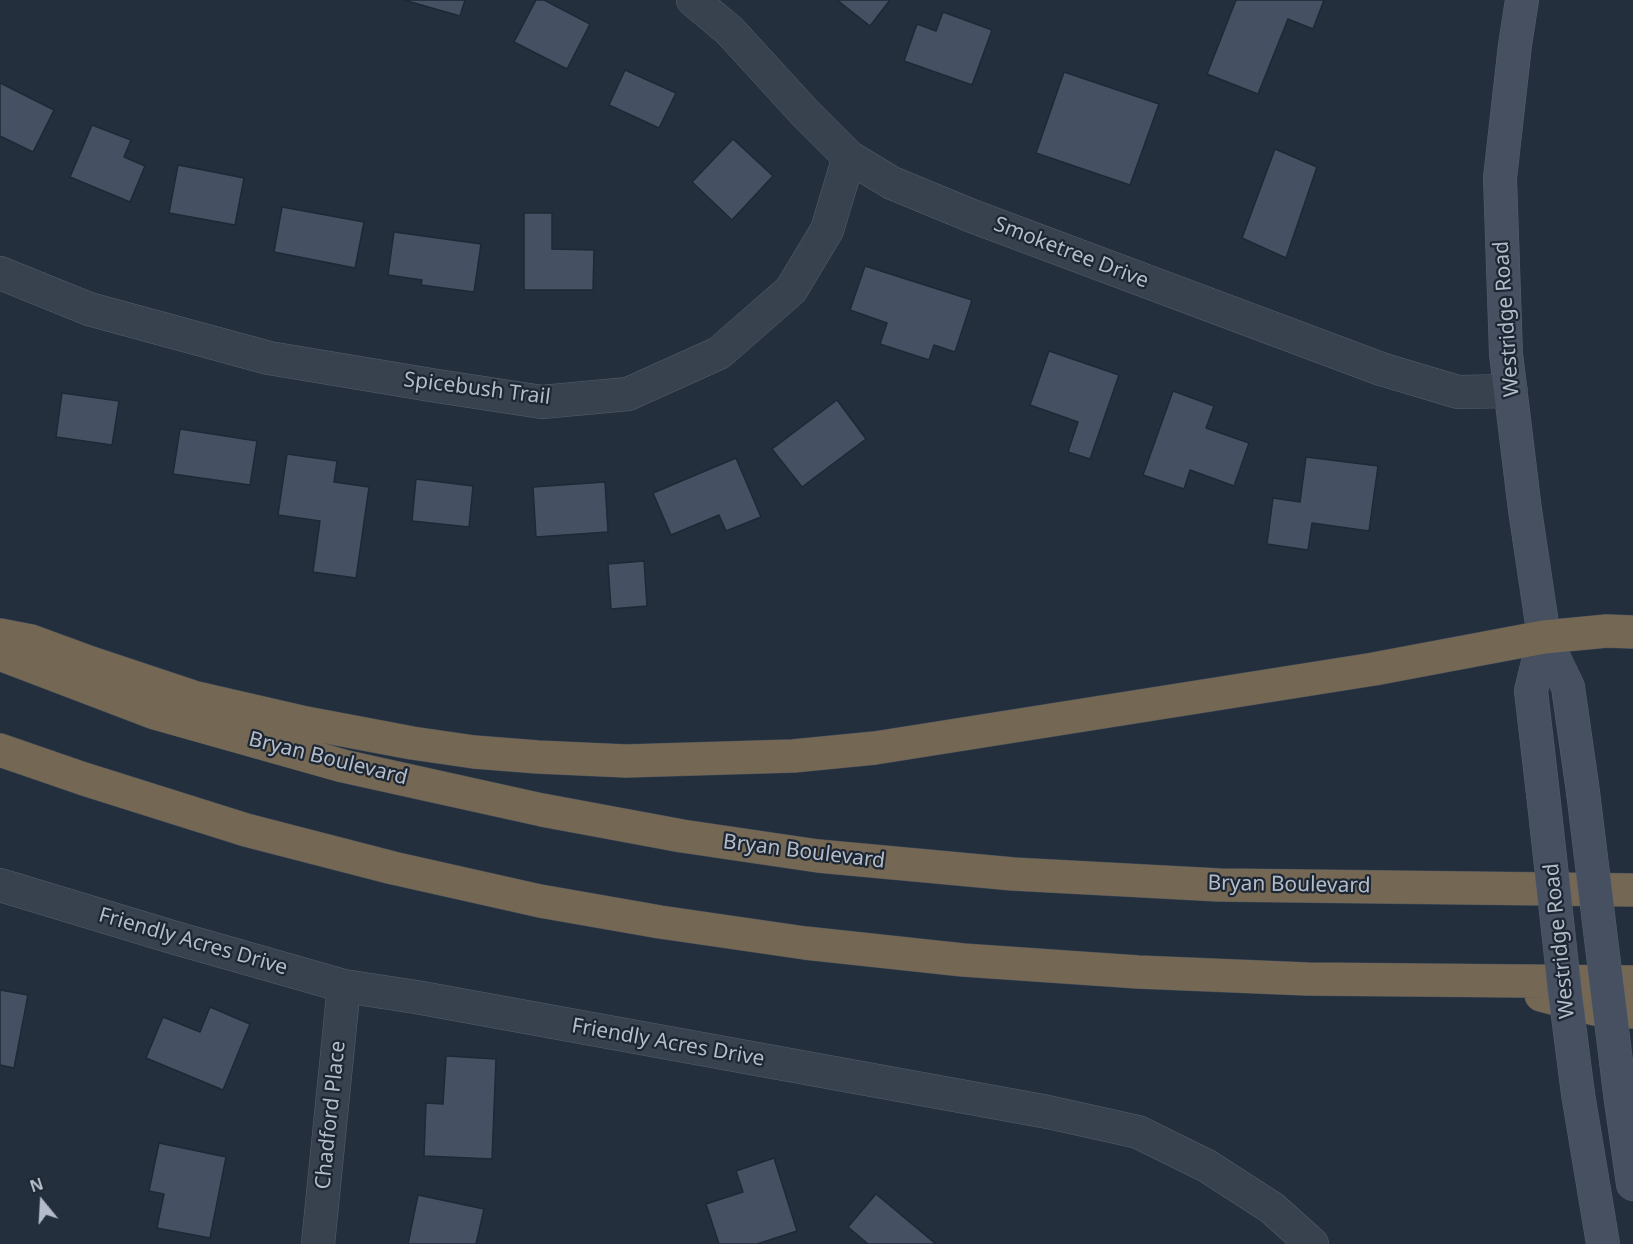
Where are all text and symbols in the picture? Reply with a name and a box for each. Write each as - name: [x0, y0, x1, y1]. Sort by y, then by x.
- street label: Smoketree Drive: [990, 212, 1152, 294]
- street label: Westridge Road: [1489, 240, 1525, 398]
- street label: Spicebush Trail: [402, 367, 552, 411]
- street label: Bryan Boulevard: [246, 727, 410, 791]
- street label: Bryan Boulevard: [722, 830, 886, 874]
- street label: Westridge Road: [1539, 862, 1581, 1020]
- street label: Bryan Boulevard: [1207, 871, 1371, 899]
- street label: Friendly Acres Drive: [96, 903, 290, 981]
- street label: Friendly Acres Drive: [570, 1014, 766, 1072]
- street label: Chadford Place: [311, 1039, 351, 1191]
- north arrow: [12, 1172, 72, 1232]
- text: N: [27, 1172, 46, 1197]

